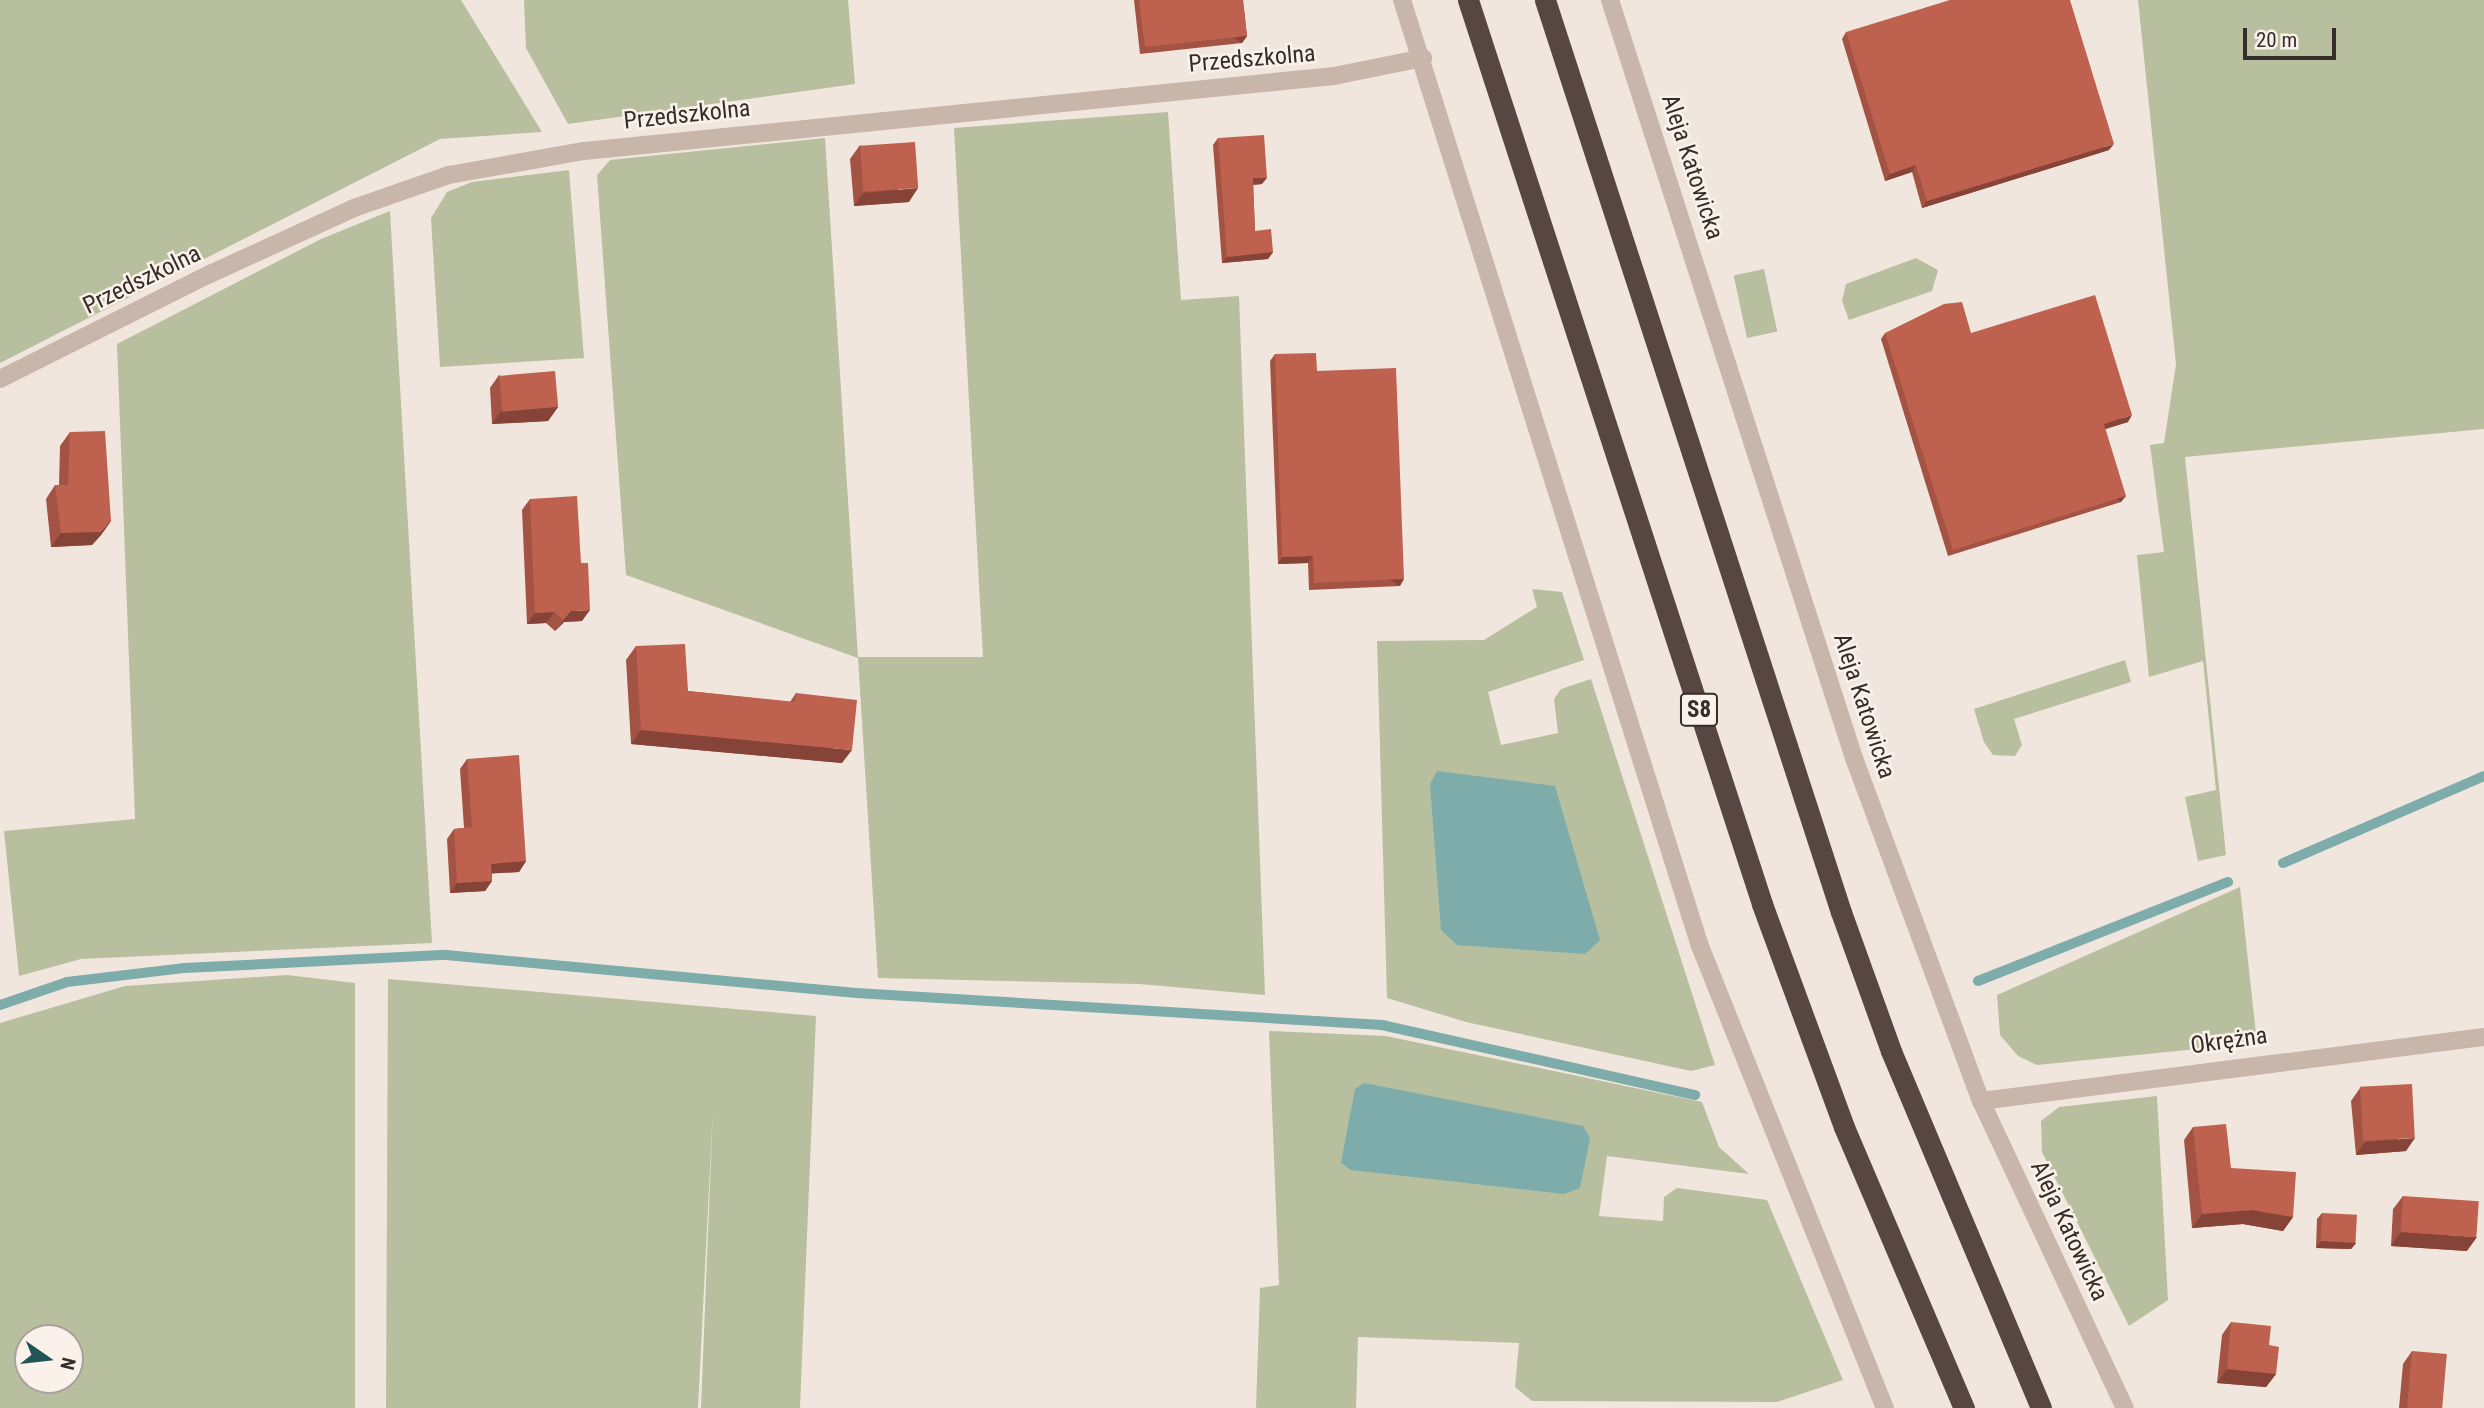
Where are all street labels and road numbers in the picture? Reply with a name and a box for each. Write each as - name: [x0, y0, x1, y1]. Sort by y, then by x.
- street label: Przedszkolna: [1187, 39, 1317, 79]
- street label: Aleja Katowicka: [1655, 91, 1729, 243]
- street label: Przedszkolna: [622, 94, 752, 136]
- street label: Przedszkolna: [79, 239, 205, 321]
- street label: Aleja Katowicka: [1827, 630, 1901, 782]
- road number: S8: [1680, 690, 1718, 730]
- street label: Okrężna: [2189, 1021, 2269, 1061]
- street label: Aleja Katowicka: [2024, 1156, 2114, 1306]

